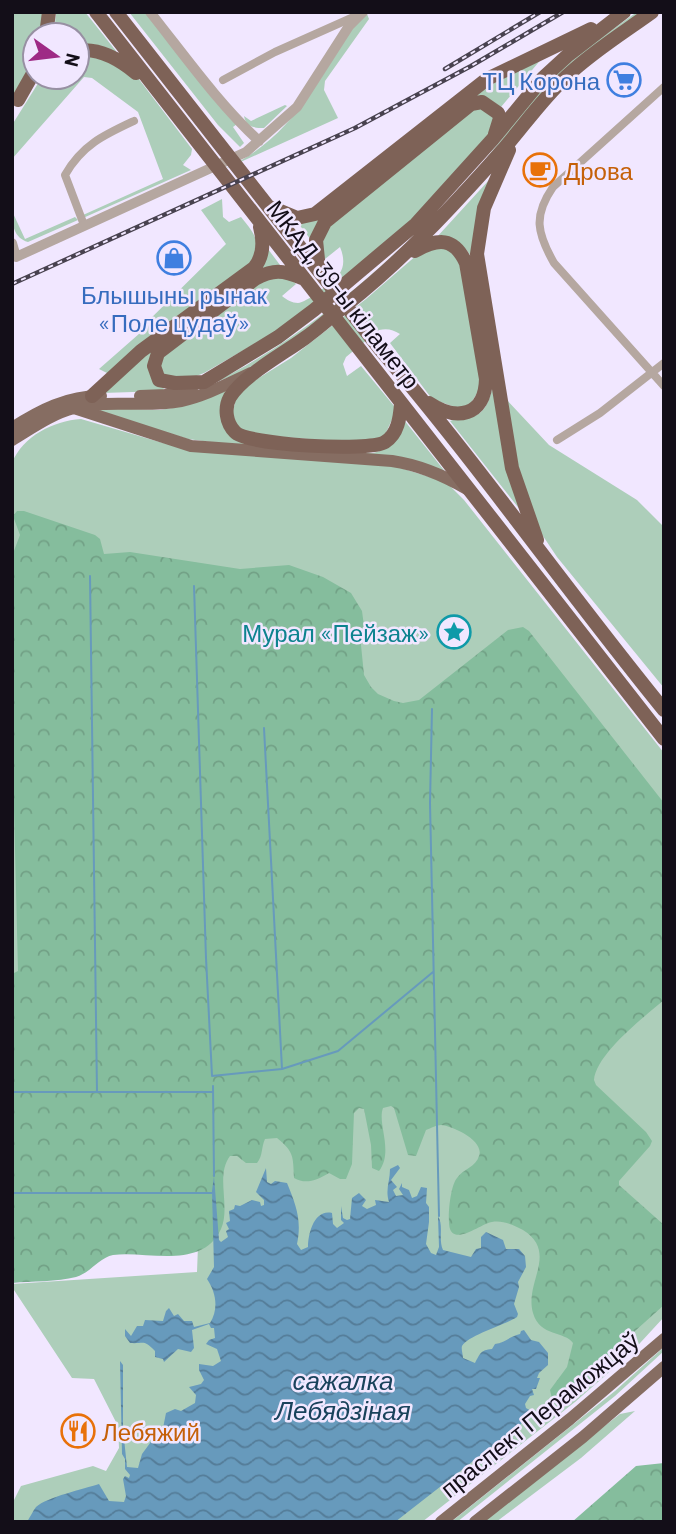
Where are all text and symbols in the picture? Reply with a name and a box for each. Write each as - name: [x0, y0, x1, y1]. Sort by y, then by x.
- north arrow: [21, 21, 91, 91]
- text: N: [60, 51, 86, 69]
- supermarket icon: ТЦ Корона: [605, 61, 643, 99]
- place label: ТЦ Корона: [482, 66, 601, 95]
- cafe icon: Дрова: [521, 151, 559, 189]
- place label: Дрова: [564, 156, 633, 185]
- street label: МКАД, 39-ы кіламетр: [261, 194, 427, 394]
- shop icon: Блышыны рынак «Поле цудаў»: [155, 239, 193, 277]
- place label: Блышыны рынак «Поле цудаў»: [81, 280, 268, 337]
- place icon: Мурал «Пейзаж»: [435, 613, 473, 651]
- place label: Мурал «Пейзаж»: [242, 618, 430, 647]
- street label: праспект Пераможцаў: [434, 1325, 644, 1503]
- water label: сажалка Лебядзіная: [273, 1364, 411, 1425]
- restaurant icon: Лебяжий: [59, 1412, 97, 1450]
- place label: Лебяжий: [102, 1417, 200, 1446]

